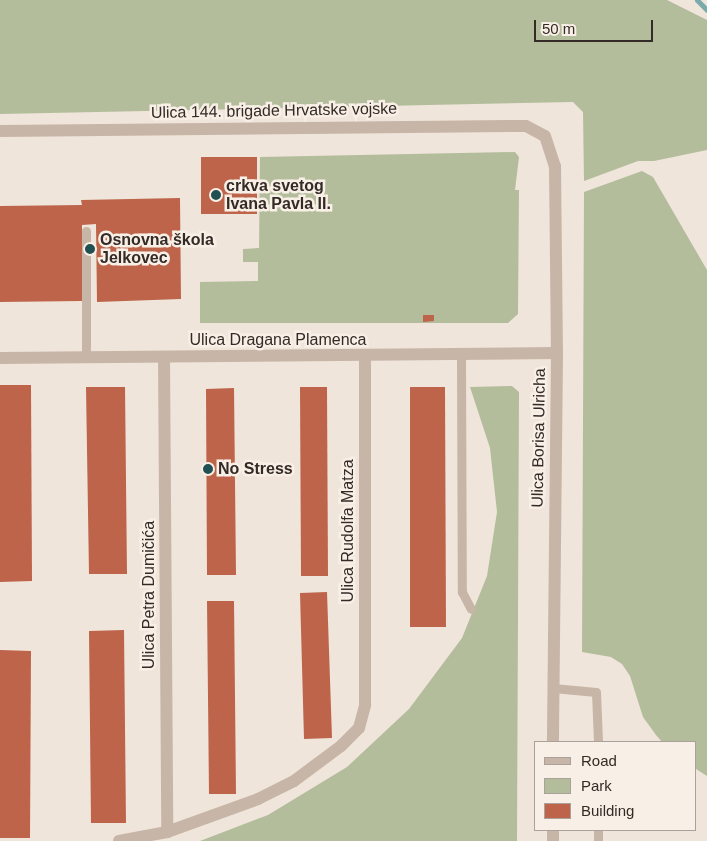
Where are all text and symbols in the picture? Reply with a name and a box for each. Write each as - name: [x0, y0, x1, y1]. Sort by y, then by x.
- scale bar: [537, 10, 656, 42]
- text: 50 m: [542, 20, 575, 37]
- street label: Ulica 144. brigade Hrvatske vojske: [151, 99, 397, 123]
- place label: crkva svetog Ivana Pavla II.: [226, 176, 331, 214]
- marker: crkva svetog Ivana Pavla II.: [210, 189, 222, 201]
- place label: Osnovna škola Jelkovec: [100, 230, 214, 268]
- marker: Osnovna škola Jelkovec: [84, 243, 96, 255]
- street label: Ulica Dragana Plamenca: [190, 330, 366, 350]
- street label: Ulica Borisa Ulricha: [528, 368, 550, 508]
- place label: No Stress: [218, 459, 293, 479]
- street label: Ulica Rudolfa Matza: [338, 459, 358, 603]
- marker: No Stress: [202, 463, 214, 475]
- street label: Ulica Petra Dumičića: [139, 521, 159, 669]
- legend: [534, 741, 697, 831]
- text: Road: [581, 752, 617, 769]
- text: Park: [581, 777, 612, 794]
- text: Building: [581, 802, 634, 819]

